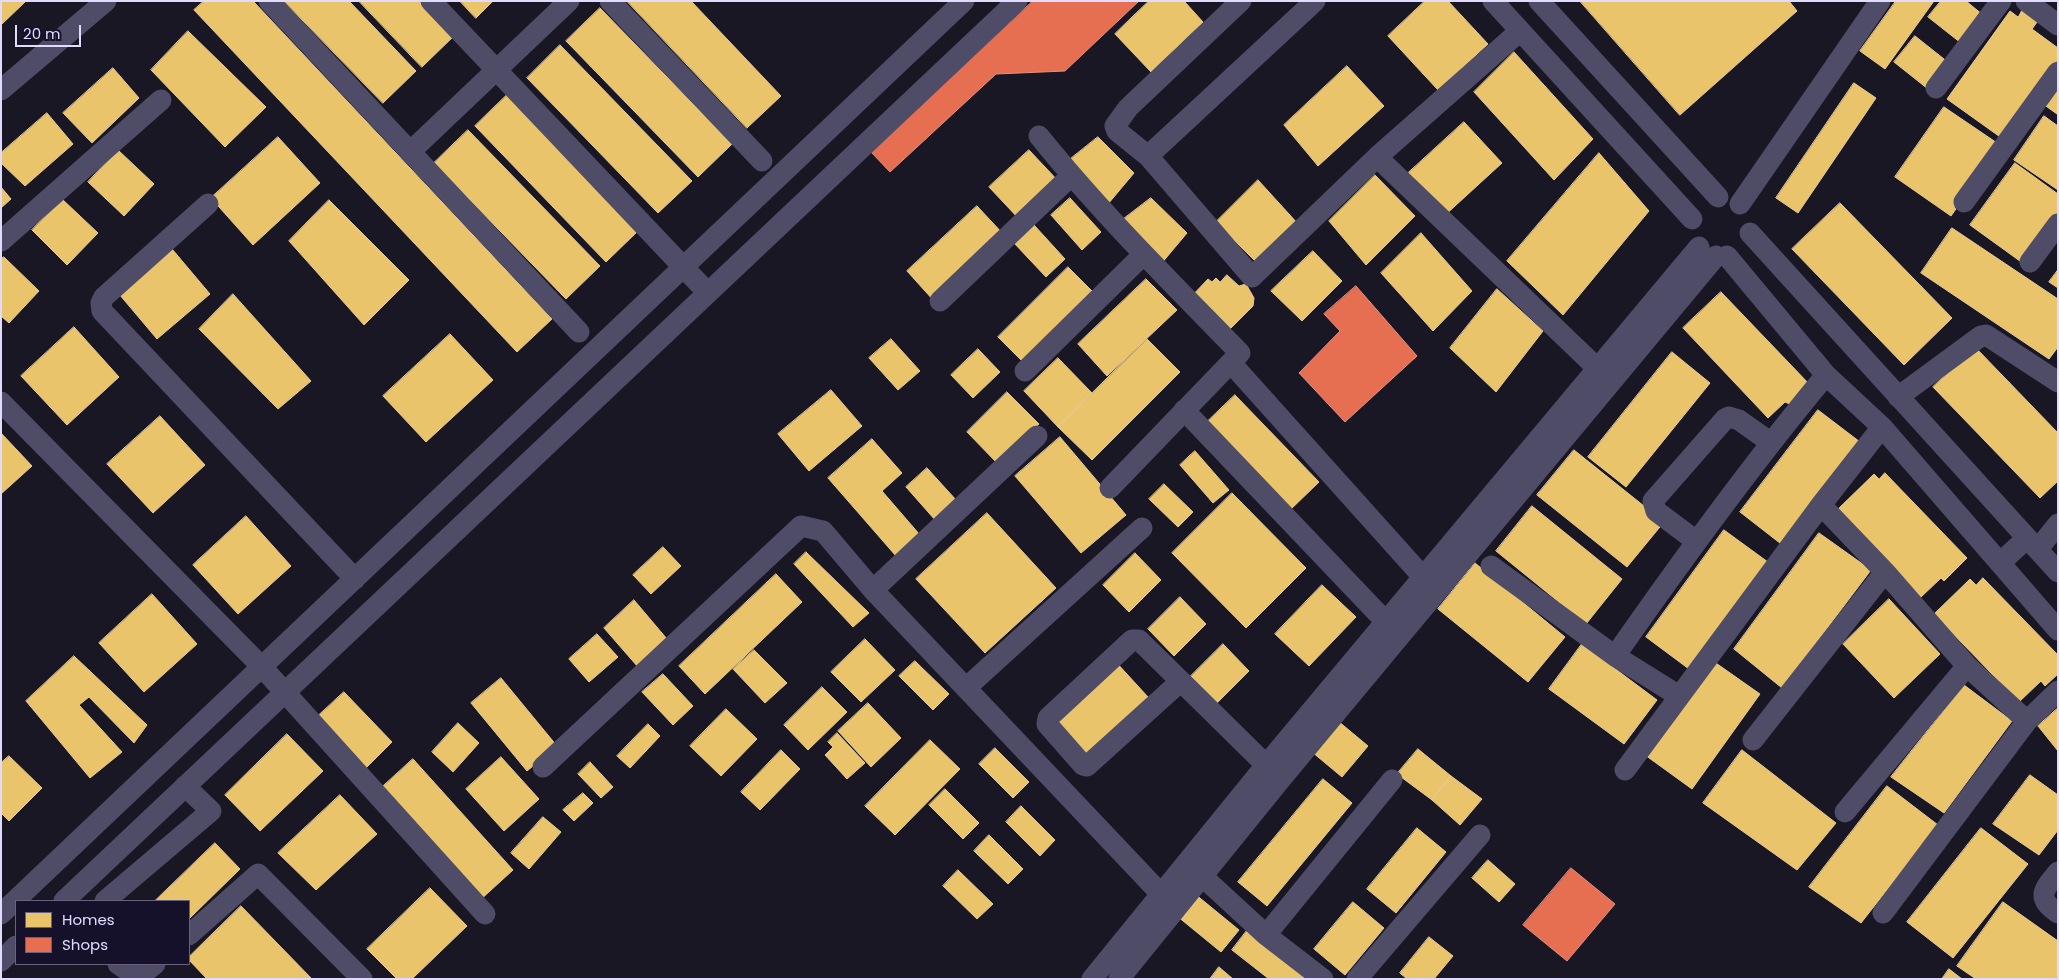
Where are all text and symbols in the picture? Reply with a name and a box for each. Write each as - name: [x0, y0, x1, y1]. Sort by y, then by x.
- scale bar: [18, 15, 84, 47]
- text: 20 m: [23, 23, 61, 44]
- legend: [15, 900, 190, 965]
- text: Homes: [62, 909, 115, 930]
- text: Shops: [62, 934, 108, 955]

